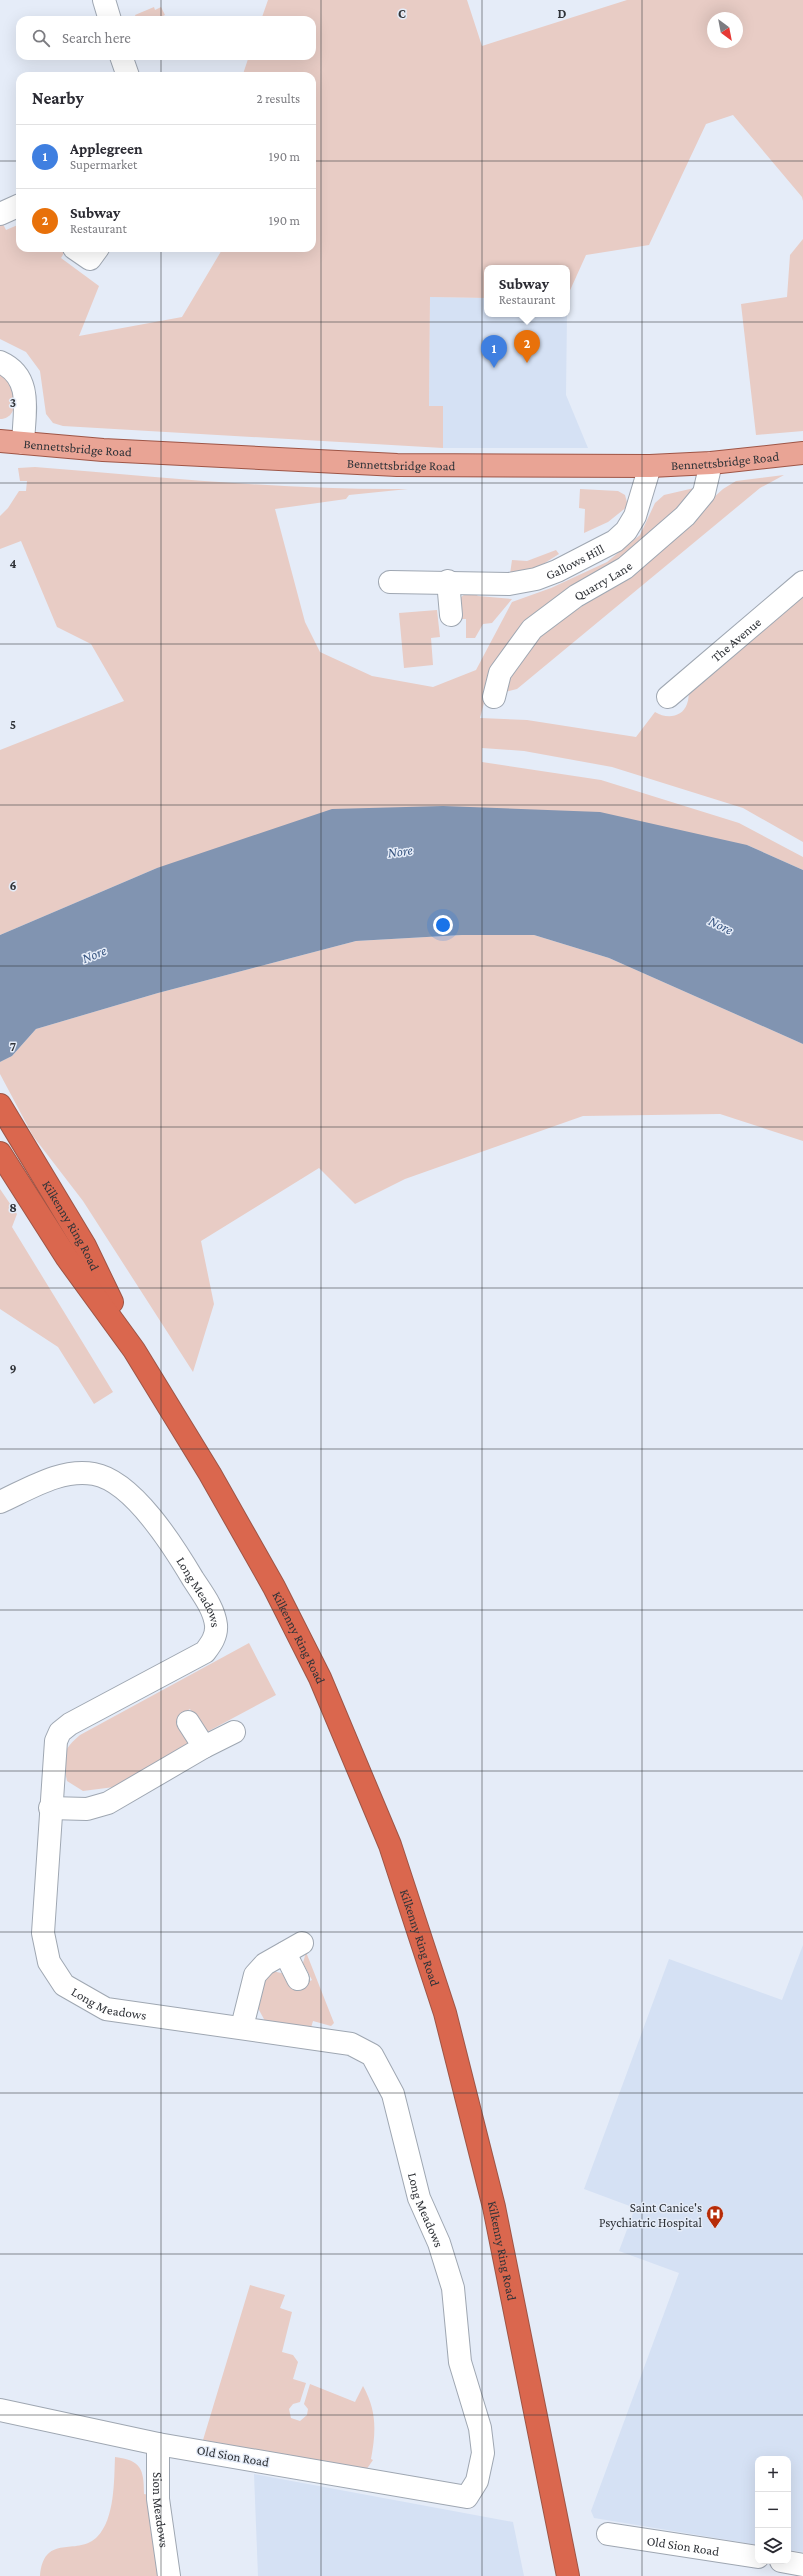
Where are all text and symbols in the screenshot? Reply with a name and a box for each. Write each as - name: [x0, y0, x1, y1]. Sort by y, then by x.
- text: C: [398, 6, 406, 21]
- text: D: [558, 6, 567, 21]
- north arrow: [707, 12, 743, 48]
- search box: [16, 16, 316, 60]
- icon: search: [30, 27, 52, 49]
- text: Search here: [62, 30, 131, 46]
- text: Nearby: [32, 89, 84, 108]
- text: 2 results: [257, 91, 300, 106]
- text: Applegreen: [70, 141, 143, 157]
- text: 1: [43, 149, 47, 164]
- text: 190 m: [269, 149, 300, 164]
- text: Supermarket: [70, 157, 137, 172]
- text: Subway: [70, 205, 120, 221]
- text: 2: [42, 213, 48, 228]
- text: 190 m: [269, 213, 300, 228]
- text: Restaurant: [70, 221, 127, 236]
- popup: [484, 265, 570, 317]
- text: Subway: [499, 276, 549, 292]
- text: Restaurant: [499, 292, 555, 307]
- pin: 2: [514, 330, 540, 363]
- pin: 1: [481, 335, 507, 368]
- text: 3: [10, 395, 16, 410]
- street label: Bennettsbridge Road: [23, 436, 132, 459]
- street label: Bennettsbridge Road: [671, 448, 780, 472]
- street label: Bennettsbridge Road: [347, 455, 456, 473]
- street label: Gallows Hill: [543, 540, 607, 582]
- text: 4: [9, 556, 17, 571]
- street label: Quarry Lane: [571, 558, 635, 603]
- street label: The Avenue: [708, 614, 764, 665]
- text: 5: [10, 717, 16, 732]
- water label: Nore: [387, 841, 414, 860]
- text: 6: [9, 878, 17, 893]
- water label: Nore: [706, 912, 736, 938]
- your location: [433, 915, 453, 935]
- water label: Nore: [79, 942, 109, 966]
- text: 7: [10, 1039, 16, 1054]
- street label: Kilkenny Ring Road: [40, 1178, 103, 1273]
- text: 8: [9, 1200, 17, 1215]
- text: 9: [9, 1361, 17, 1376]
- street label: Long Meadows: [174, 1554, 224, 1628]
- street label: Kilkenny Ring Road: [270, 1589, 329, 1686]
- street label: Kilkenny Ring Road: [397, 1887, 443, 1988]
- street label: Long Meadows: [69, 1984, 147, 2022]
- street label: Long Meadows: [405, 2171, 447, 2249]
- street label: Kilkenny Ring Road: [485, 2199, 520, 2302]
- place label: Saint Canice's Psychiatric Hospital: [599, 2200, 703, 2230]
- hospital icon: Saint Canice's Psychiatric Hospital: [705, 2204, 725, 2229]
- street label: Old Sion Road: [196, 2442, 270, 2470]
- map controls: [755, 2456, 791, 2564]
- button: +: [755, 2456, 791, 2492]
- street label: Sion Meadows: [150, 2472, 172, 2548]
- button: −: [755, 2492, 791, 2528]
- button: layers: [755, 2528, 791, 2564]
- street label: Old Sion Road: [646, 2533, 721, 2559]

